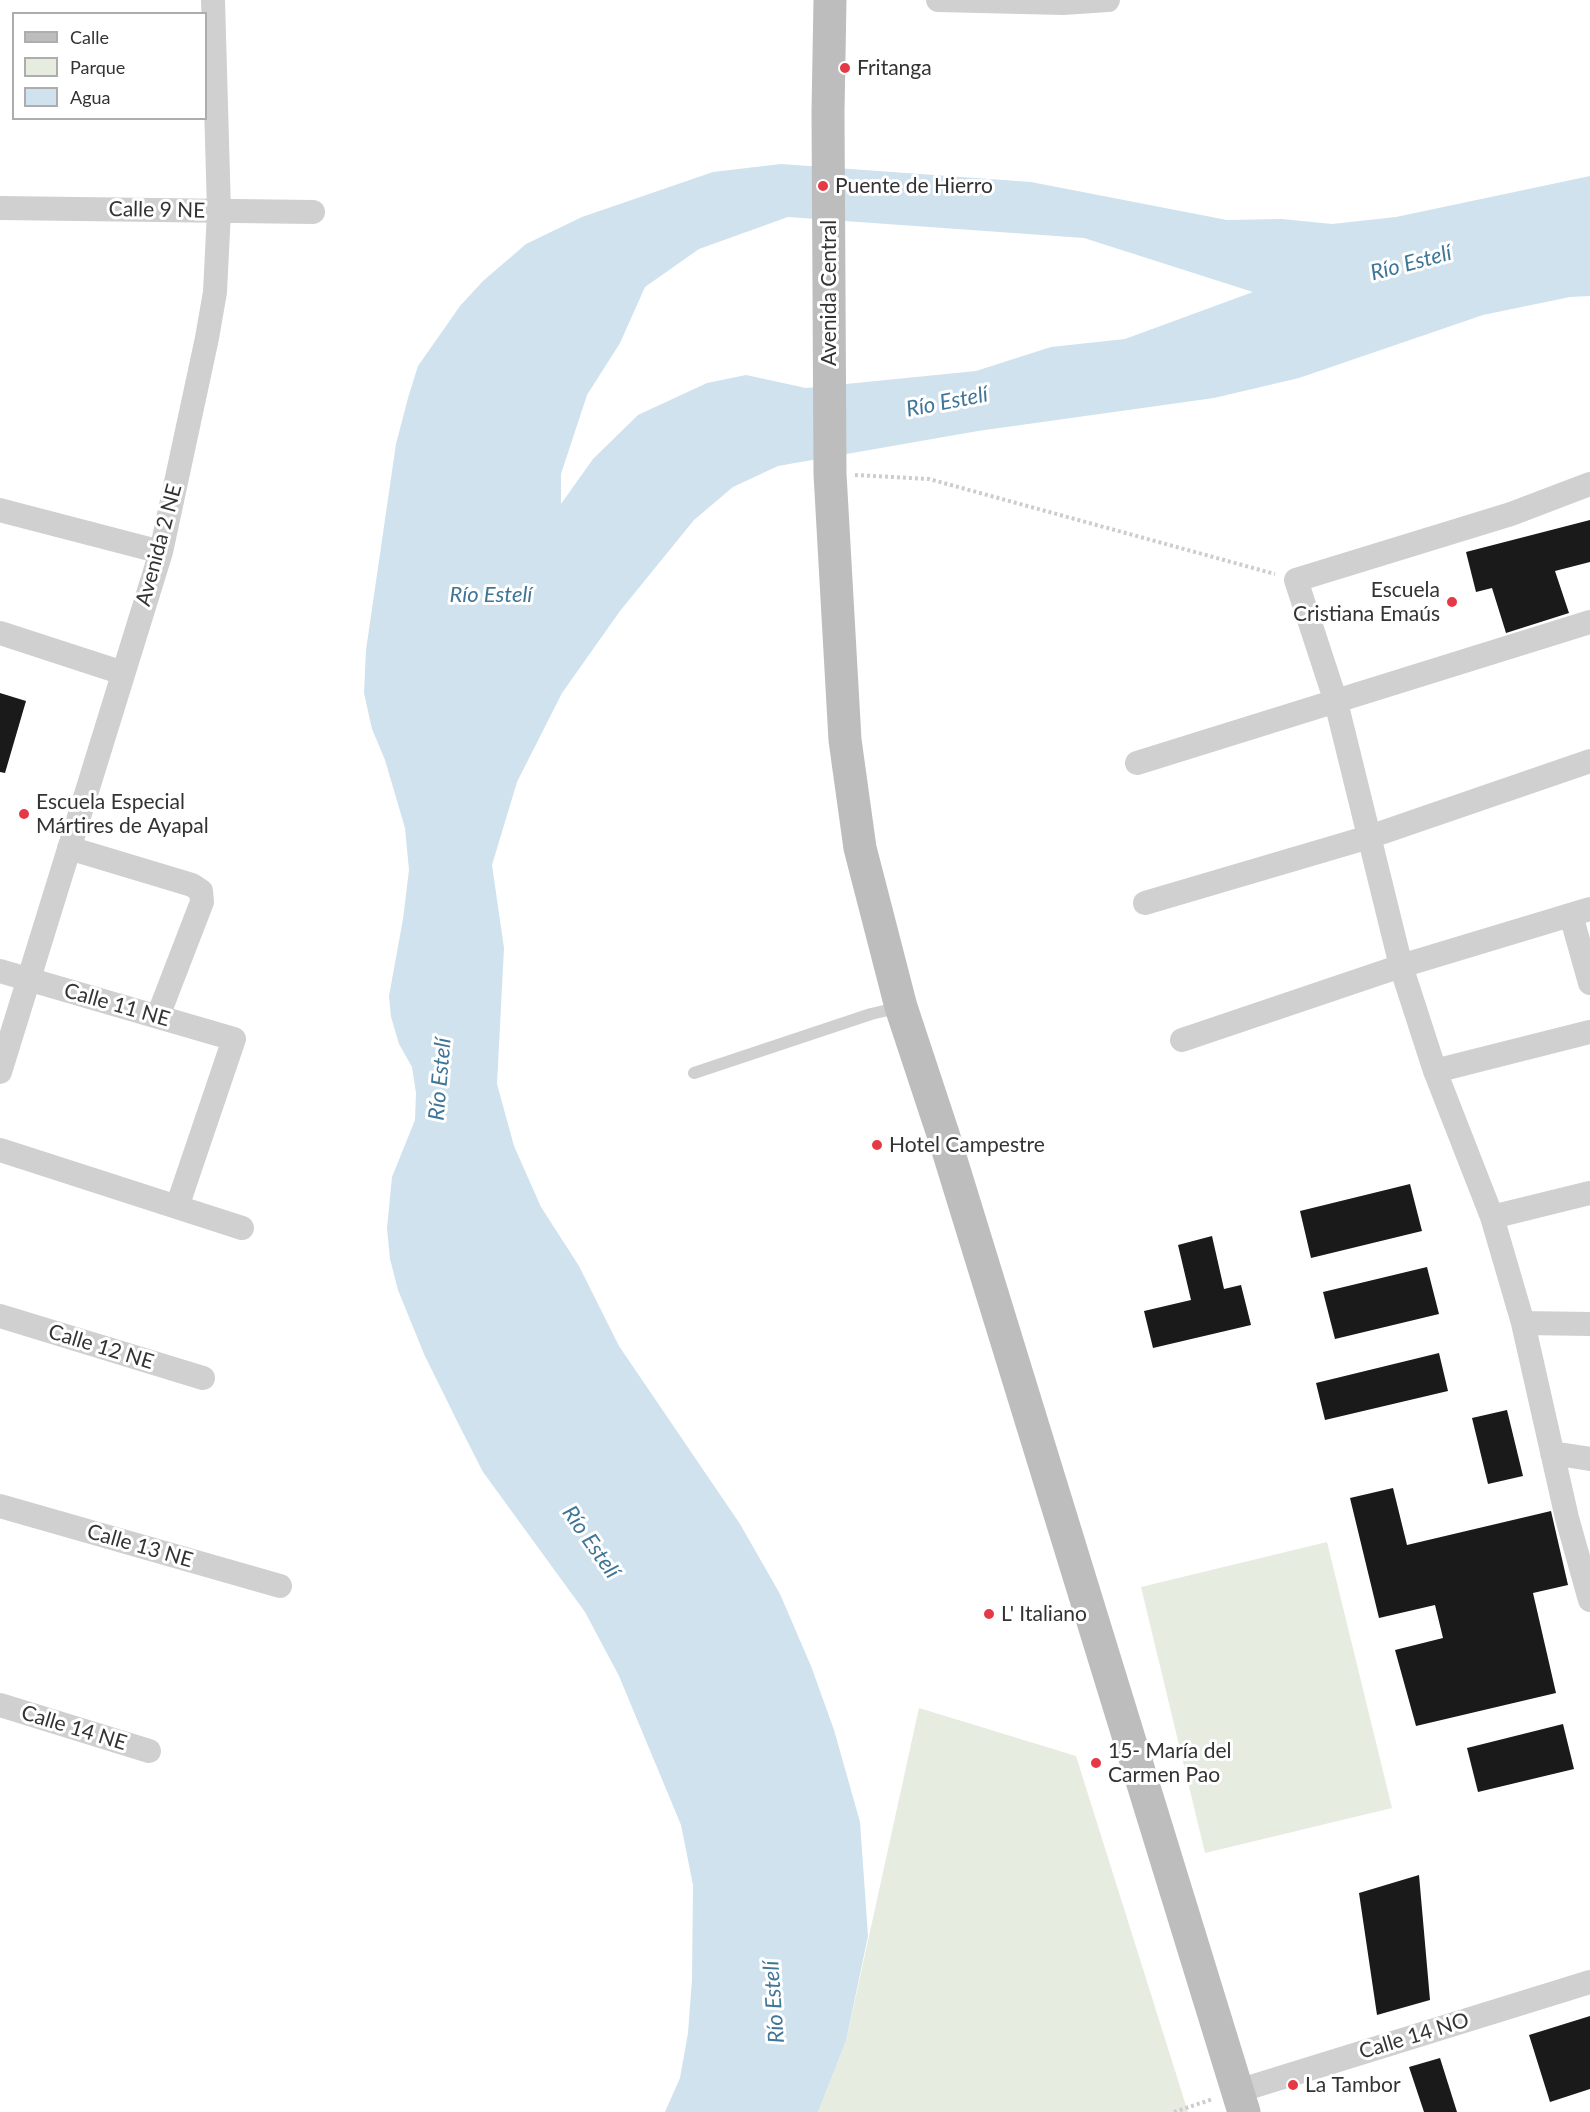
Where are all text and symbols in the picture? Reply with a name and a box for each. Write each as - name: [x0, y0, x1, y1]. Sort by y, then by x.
- legend: [12, 12, 207, 120]
- text: Calle: [70, 26, 109, 48]
- place label: Fritanga: [857, 55, 932, 81]
- text: Parque: [70, 56, 125, 78]
- marker: Fritanga: [838, 61, 852, 75]
- text: Agua: [70, 86, 111, 108]
- place label: Puente de Hierro: [835, 173, 993, 199]
- marker: Puente de Hierro: [816, 179, 830, 193]
- street label: Calle 9 NE: [109, 197, 205, 223]
- street label: Avenida Central: [816, 220, 842, 366]
- water label: Río Estelí: [1368, 240, 1454, 286]
- water label: Río Estelí: [904, 381, 990, 423]
- street label: Avenida 2 NE: [131, 481, 187, 609]
- place label: Escuela Cristiana Emaús: [1293, 577, 1440, 627]
- water label: Río Estelí: [450, 582, 532, 608]
- marker: Escuela Cristiana Emaús: [1445, 595, 1459, 609]
- place label: Escuela Especial Mártires de Ayapal: [36, 789, 209, 839]
- marker: Escuela Especial Mártires de Ayapal: [17, 807, 31, 821]
- street label: Calle 11 NE: [61, 978, 173, 1032]
- water label: Río Estelí: [423, 1037, 457, 1121]
- place label: Hotel Campestre: [889, 1132, 1045, 1158]
- marker: Hotel Campestre: [870, 1138, 884, 1152]
- street label: Calle 12 NE: [45, 1319, 157, 1375]
- water label: Río Estelí: [556, 1500, 626, 1584]
- street label: Calle 13 NE: [84, 1519, 196, 1573]
- place label: L' Italiano: [1001, 1601, 1087, 1627]
- marker: L' Italiano: [982, 1607, 996, 1621]
- street label: Calle 14 NE: [18, 1700, 130, 1756]
- place label: 15- María del Carmen Pao: [1108, 1738, 1231, 1788]
- marker: 15- María del Carmen Pao: [1089, 1756, 1103, 1770]
- water label: Río Estelí: [758, 1960, 790, 2044]
- street label: Calle 14 NO: [1356, 2007, 1472, 2065]
- place label: La Tambor: [1305, 2072, 1401, 2098]
- marker: La Tambor: [1286, 2078, 1300, 2092]

